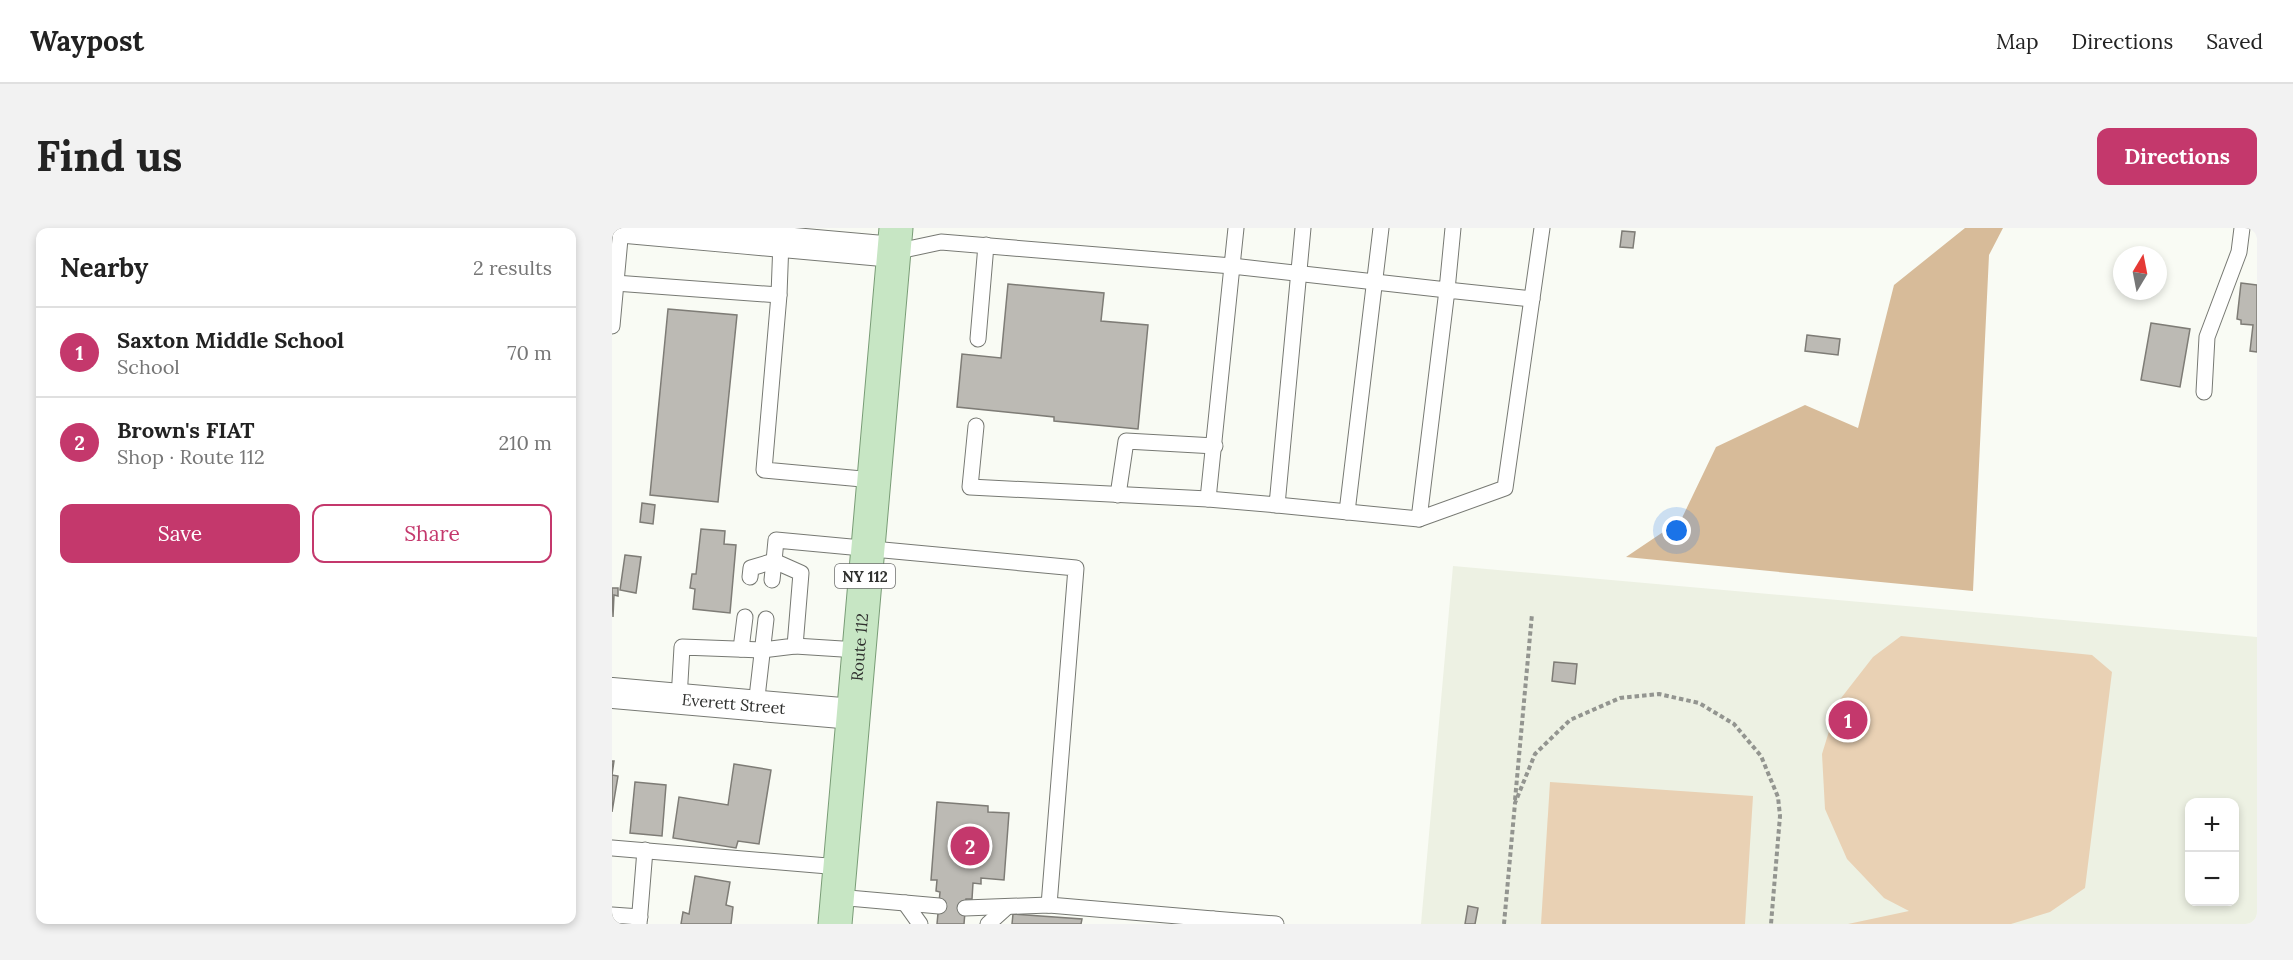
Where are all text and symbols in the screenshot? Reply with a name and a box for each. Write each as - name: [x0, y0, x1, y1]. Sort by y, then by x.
- text: Waypost: [30, 23, 144, 59]
- text: Map: [1996, 28, 2039, 55]
- text: Directions: [2072, 28, 2173, 55]
- text: Saved: [2206, 28, 2263, 55]
- button: Directions: [2097, 128, 2257, 185]
- text: Find us: [36, 129, 182, 183]
- north arrow: [2113, 246, 2167, 300]
- text: Nearby: [60, 251, 148, 284]
- text: 2 results: [473, 255, 552, 280]
- text: Saxton Middle School: [117, 326, 344, 354]
- text: 1: [75, 340, 84, 365]
- text: 70 m: [507, 340, 552, 365]
- text: School: [117, 354, 180, 379]
- text: Brown's FIAT: [117, 416, 255, 444]
- text: 2: [74, 430, 85, 455]
- text: 210 m: [498, 430, 552, 455]
- text: Shop · Route 112: [117, 444, 265, 469]
- button: Save: [60, 504, 300, 563]
- button: Share: [312, 504, 552, 563]
- your location: [1662, 516, 1691, 545]
- road number: NY 112: [835, 564, 895, 588]
- street label: Route 112: [846, 612, 872, 682]
- street label: Everett Street: [681, 689, 787, 718]
- pin: 1: [1828, 698, 1868, 742]
- map controls: [2185, 798, 2239, 906]
- button: +: [2185, 798, 2239, 852]
- pin: 2: [950, 824, 990, 868]
- button: −: [2185, 852, 2239, 906]

